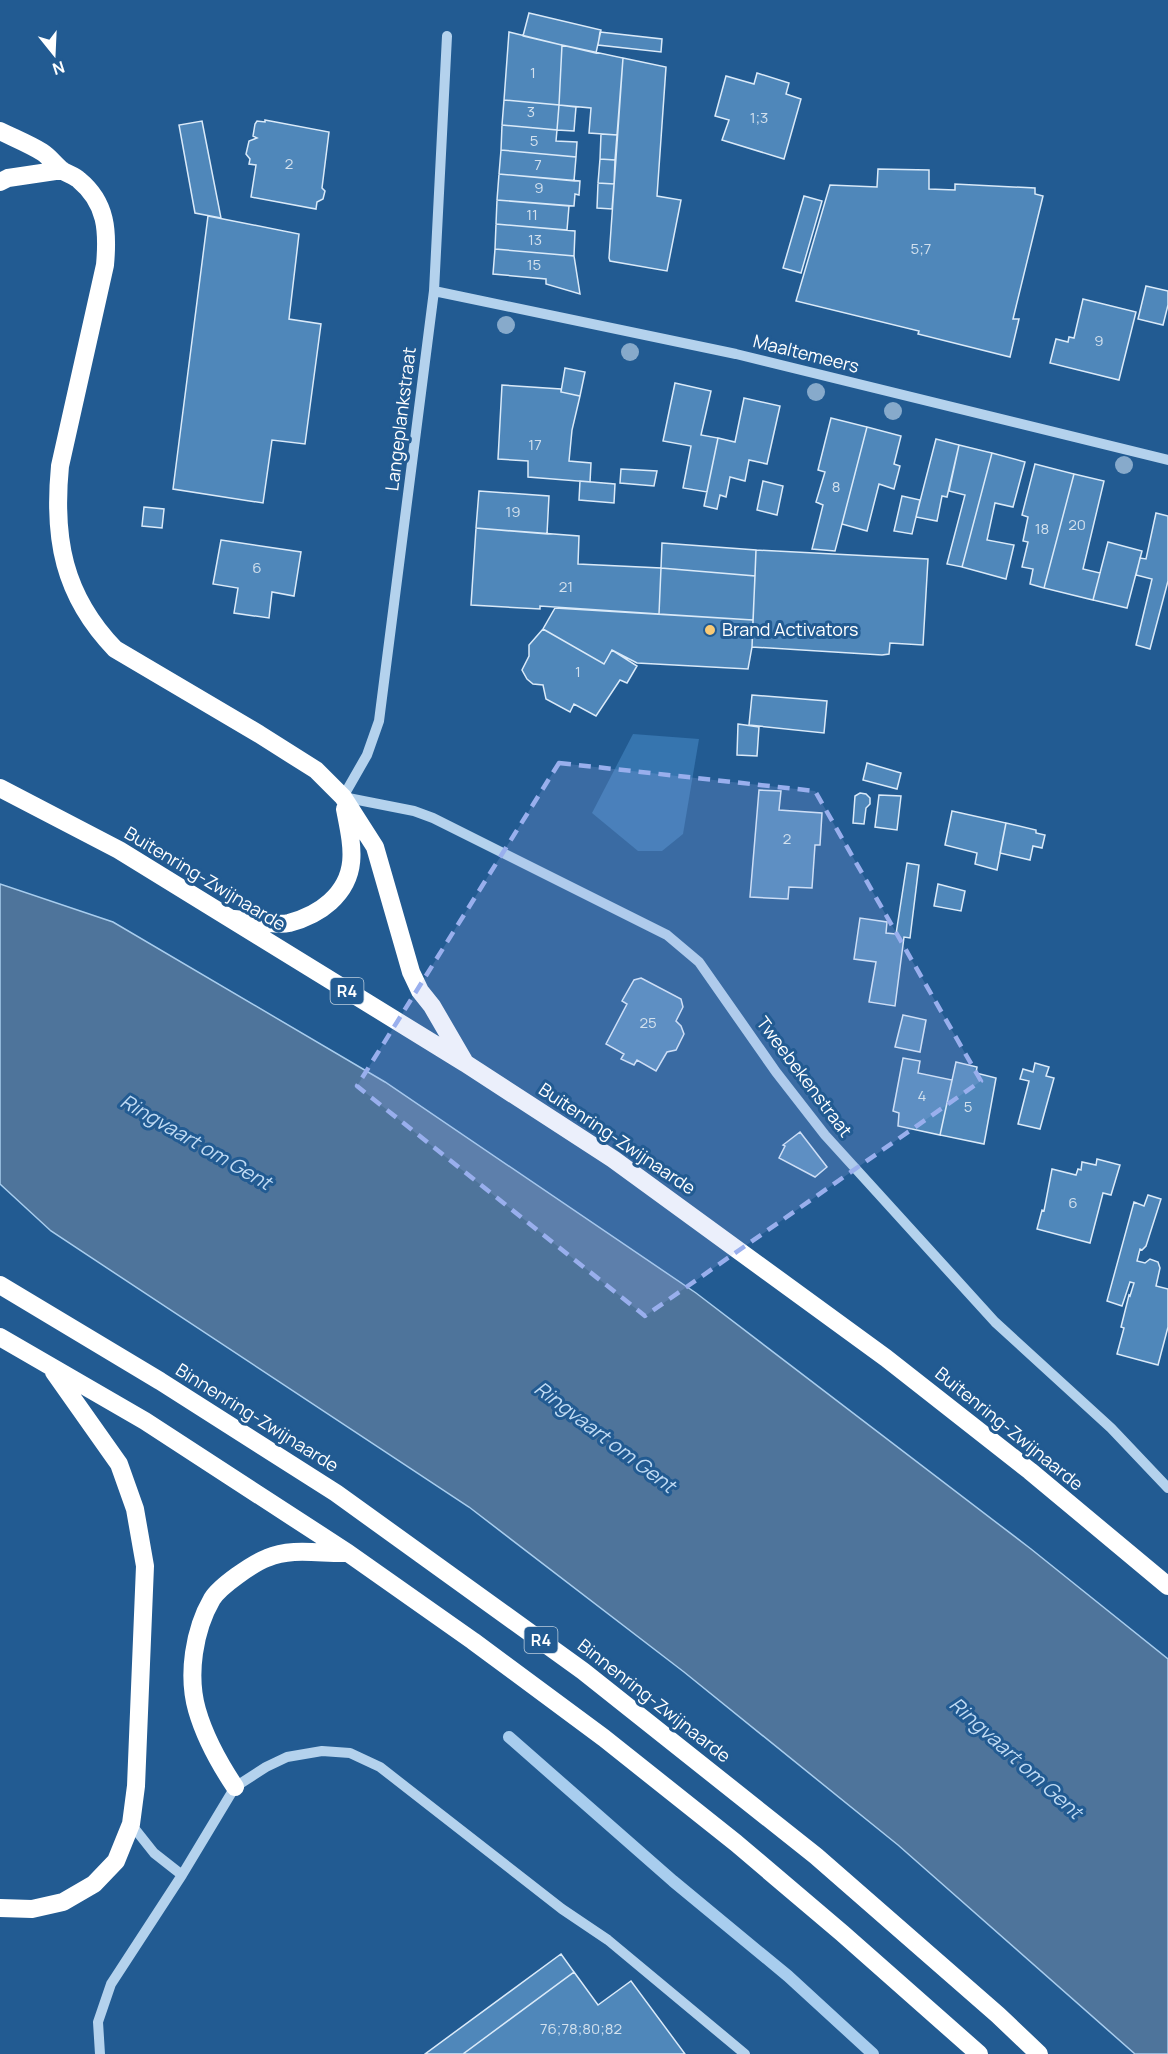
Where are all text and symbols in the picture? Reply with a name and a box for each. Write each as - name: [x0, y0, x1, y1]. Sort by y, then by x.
- north arrow: [24, 24, 84, 84]
- text: N: [50, 56, 68, 81]
- house number: 1: [530, 62, 536, 83]
- house number: 3: [527, 101, 535, 122]
- house number: 1;3: [750, 107, 768, 128]
- house number: 5: [530, 130, 538, 151]
- house number: 2: [285, 153, 293, 174]
- house number: 7: [534, 154, 542, 175]
- house number: 9: [534, 177, 544, 198]
- house number: 11: [526, 204, 538, 225]
- house number: 13: [528, 229, 542, 250]
- house number: 5;7: [911, 238, 931, 259]
- house number: 15: [527, 254, 541, 275]
- street label: Maaltemeers: [751, 328, 862, 378]
- house number: 9: [1094, 330, 1104, 351]
- street label: Langeplankstraat: [379, 345, 421, 492]
- house number: 17: [528, 434, 542, 455]
- house number: 8: [832, 476, 840, 497]
- house number: 19: [505, 501, 521, 522]
- house number: 20: [1068, 514, 1086, 535]
- house number: 18: [1035, 518, 1049, 539]
- house number: 6: [252, 557, 262, 578]
- house number: 21: [559, 576, 573, 597]
- place label: Brand Activators: [722, 617, 859, 641]
- marker: Brand Activators: [703, 623, 717, 637]
- house number: 1: [575, 661, 581, 682]
- street label: Buitenring-Zwijnaarde: [120, 820, 291, 936]
- house number: 2: [783, 828, 791, 849]
- road number: R4: [330, 978, 364, 1004]
- street label: Tweebekenstraat: [752, 1011, 858, 1142]
- house number: 25: [639, 1012, 657, 1033]
- street label: Buitenring-Zwijnaarde: [535, 1077, 701, 1200]
- house number: 4: [918, 1085, 927, 1106]
- water label: Ringvaart om Gent: [116, 1087, 278, 1197]
- house number: 5: [964, 1096, 972, 1117]
- house number: 6: [1068, 1192, 1078, 1213]
- street label: Binnenring-Zwijnaarde: [172, 1357, 344, 1477]
- street label: Buitenring-Zwijnaarde: [931, 1361, 1089, 1495]
- water label: Ringvaart om Gent: [529, 1375, 683, 1500]
- road number: R4: [524, 1627, 558, 1653]
- street label: Binnenring-Zwijnaarde: [573, 1633, 736, 1767]
- water label: Ringvaart om Gent: [944, 1691, 1090, 1826]
- house number: 76;78;80;82: [540, 2018, 622, 2039]

